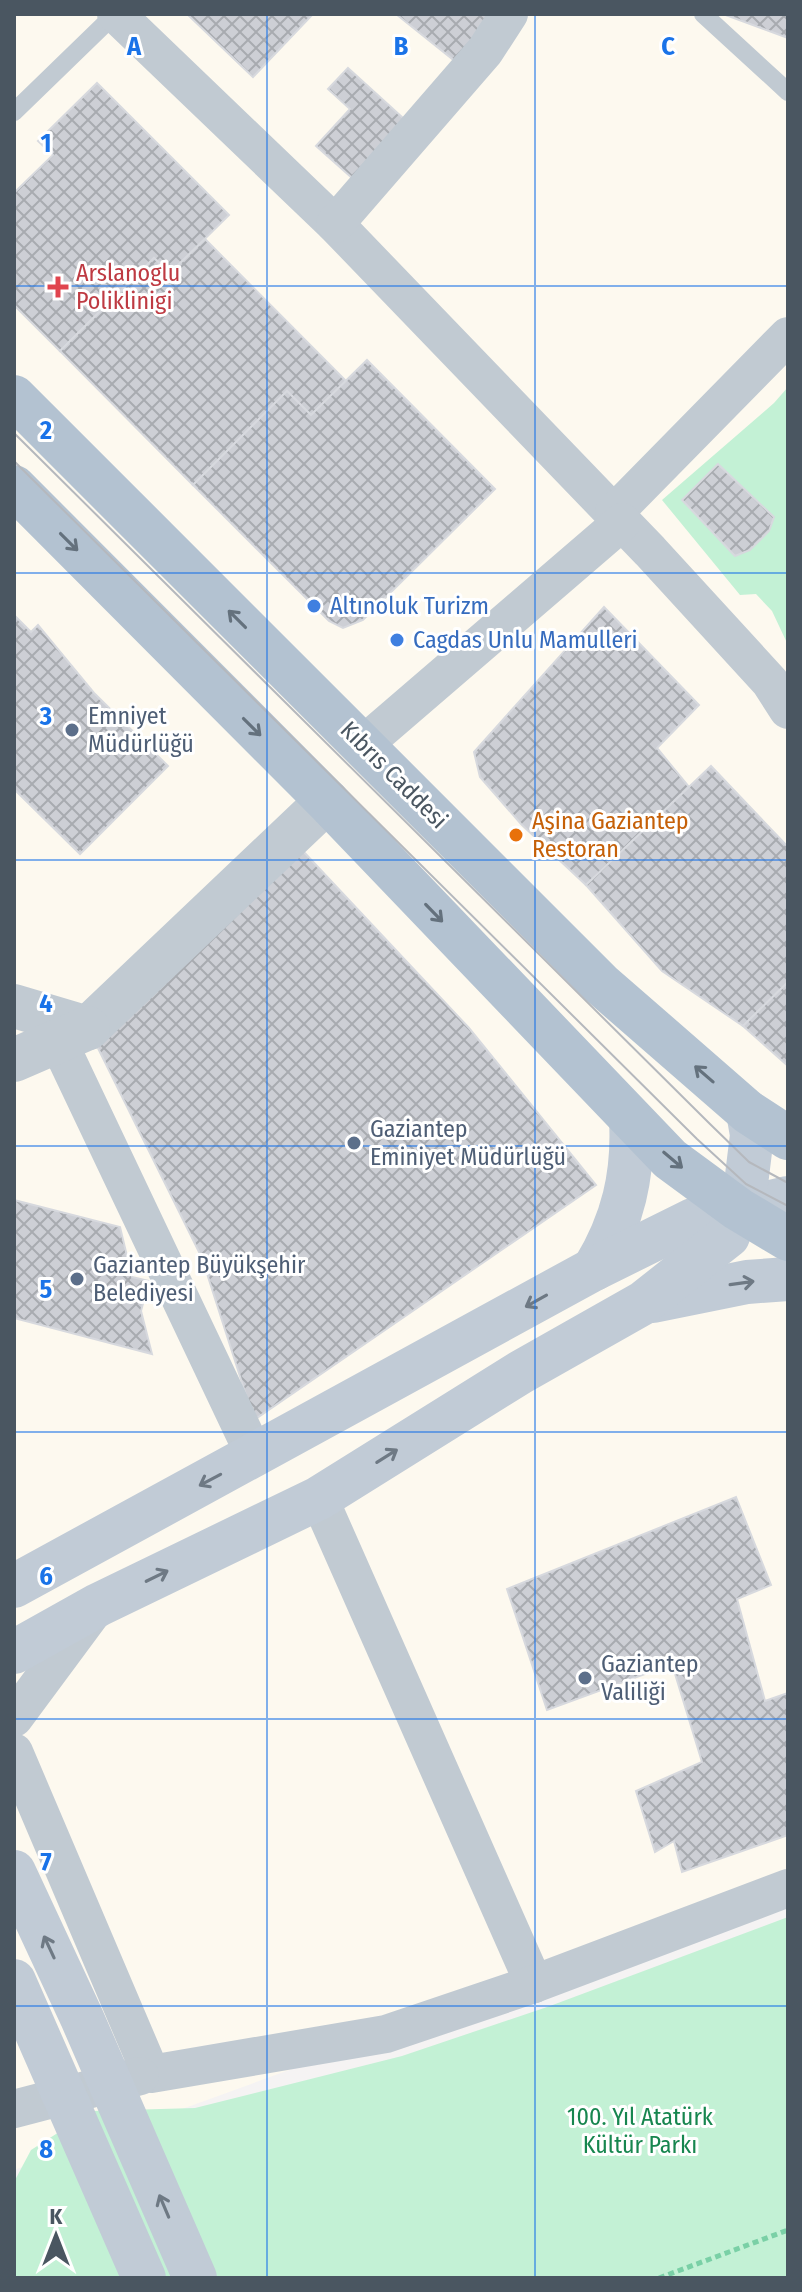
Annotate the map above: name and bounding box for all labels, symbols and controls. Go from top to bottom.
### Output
text: A [126,31,142,62]
text: B [394,31,409,62]
text: C [661,31,675,62]
text: 1 [41,128,52,159]
place label: Arslanoglu Poliklinigi [76,259,180,315]
marker: Arslanoglu Poliklinigi [47,276,69,298]
text: 2 [39,415,52,446]
one-way arrow [59,532,78,551]
place label: Altınoluk Turizm [330,592,489,620]
marker: Altınoluk Turizm [305,597,323,615]
one-way arrow [228,609,248,629]
place label: Cagdas Unlu Mamulleri [413,626,638,654]
marker: Cagdas Unlu Mamulleri [388,631,406,649]
text: 3 [39,701,52,732]
place label: Emniyet Müdürlüğü [88,702,194,758]
one-way arrow [242,716,262,736]
street label: Kıbrıs Caddesi [335,716,453,834]
marker: Emniyet Müdürlüğü [63,721,81,739]
place label: Aşina Gaziantep Restoran [532,807,689,863]
marker: Aşina Gaziantep Restoran [507,826,525,844]
one-way arrow [424,903,443,923]
text: 4 [39,988,53,1019]
one-way arrow [695,1065,715,1083]
place label: Gaziantep Eminiyet Müdürlüğü [370,1115,566,1171]
marker: Gaziantep Eminiyet Müdürlüğü [345,1134,363,1152]
one-way arrow [662,1151,683,1169]
place label: Gaziantep Büyükşehir Belediyesi [93,1251,306,1307]
marker: Gaziantep Büyükşehir Belediyesi [68,1270,86,1288]
text: 5 [40,1274,53,1305]
one-way arrow [729,1275,755,1290]
one-way arrow [525,1294,549,1310]
one-way arrow [375,1447,398,1463]
one-way arrow [199,1473,222,1489]
text: 6 [39,1561,53,1592]
one-way arrow [145,1568,169,1583]
place label: Gaziantep Valiliği [601,1650,699,1706]
marker: Gaziantep Valiliği [576,1669,594,1687]
text: 7 [40,1847,52,1878]
one-way arrow [41,1935,56,1959]
park label: 100. Yıl Atatürk Kültür Parkı [567,2103,714,2159]
text: 8 [39,2134,53,2165]
one-way arrow [155,2195,170,2219]
north arrow [16,2196,96,2276]
text: K [50,2203,64,2230]

